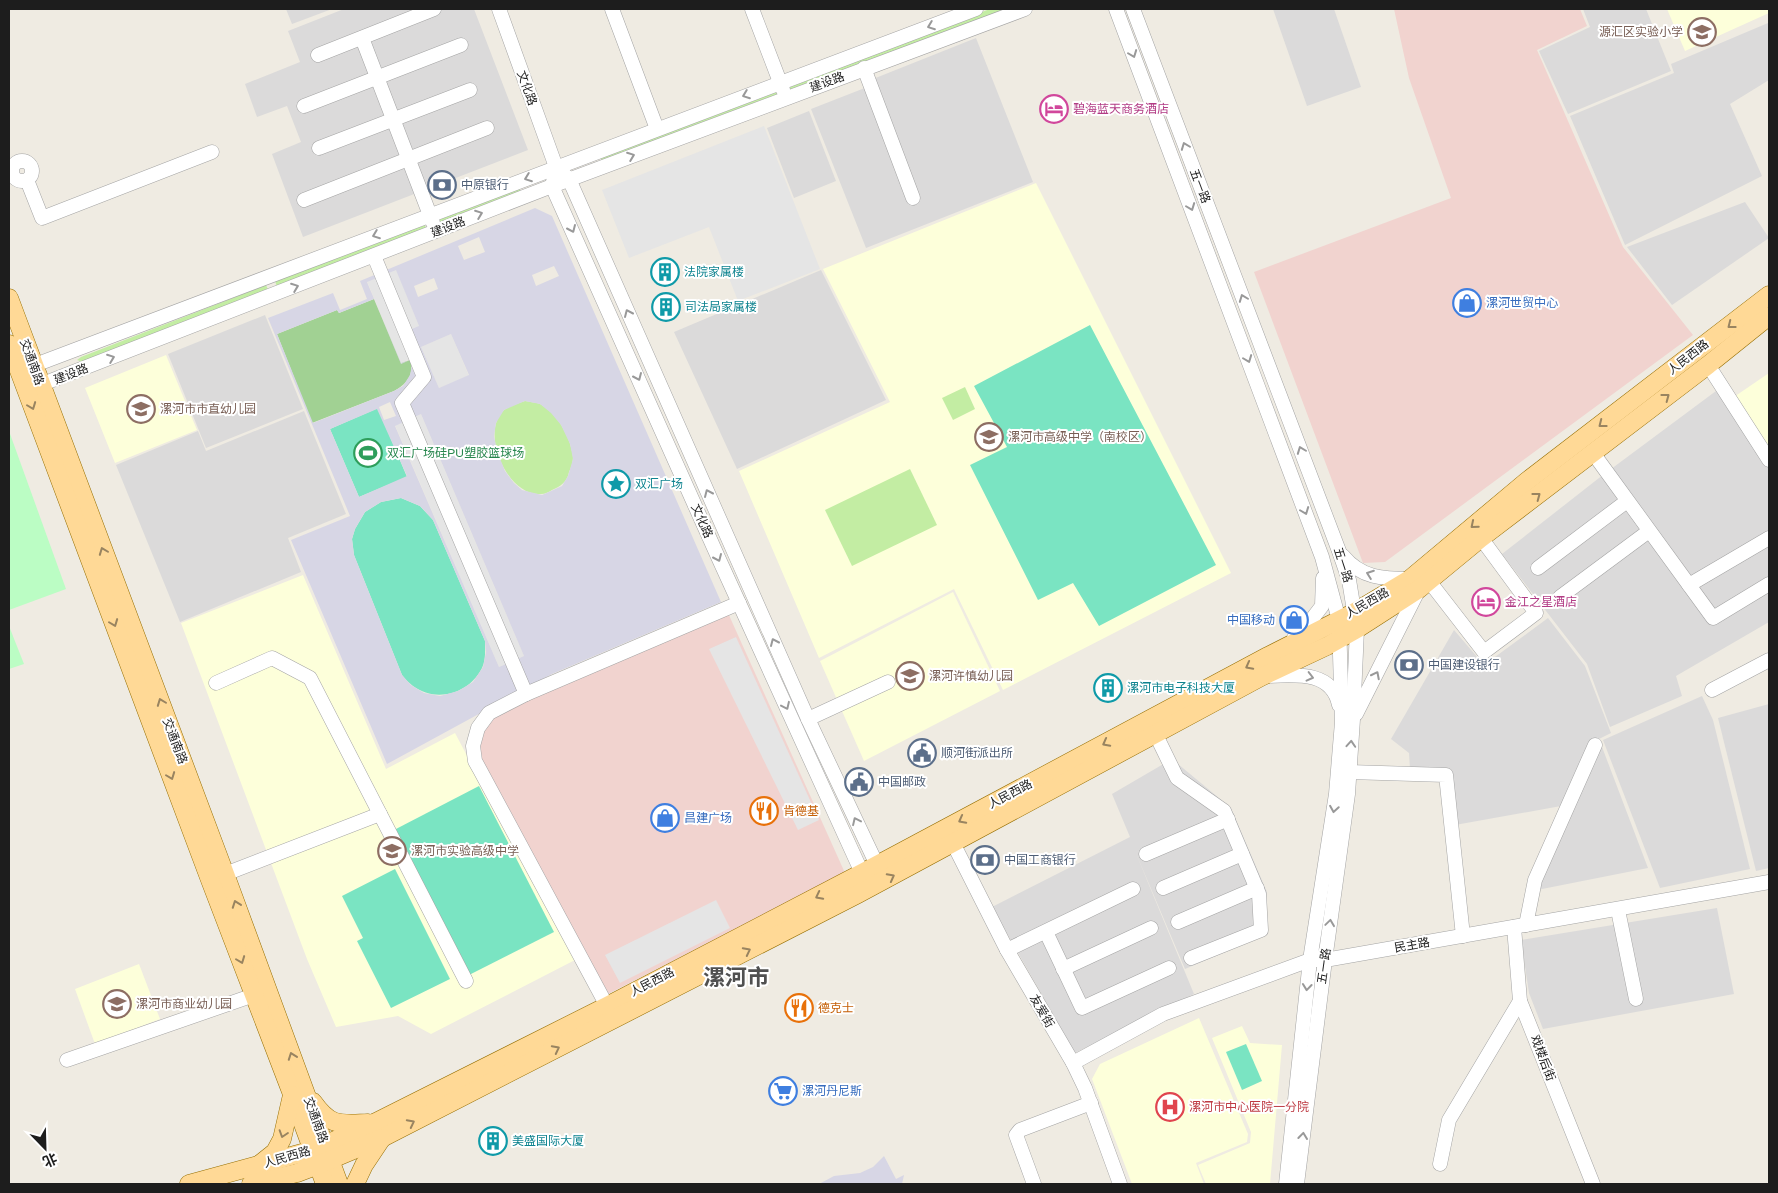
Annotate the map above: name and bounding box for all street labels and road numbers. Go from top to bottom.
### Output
street label: 文化路 [514,69,540,107]
street label: 建设路 [808,69,846,95]
street label: 五一路 [1187,167,1213,205]
street label: 建设路 [429,214,467,240]
street label: 交通南路 [17,337,47,387]
street label: 人民西路 [1665,337,1711,377]
street label: 建设路 [52,361,90,387]
street label: 文化路 [688,502,716,540]
street label: 五一路 [1331,546,1355,584]
street label: 人民西路 [1343,585,1391,621]
street label: 交通南路 [160,716,190,766]
street label: 人民西路 [986,777,1034,811]
street label: 民主路 [1393,935,1431,955]
street label: 五一路 [1315,947,1333,985]
street label: 人民西路 [627,965,677,999]
street label: 友爱街 [1027,992,1057,1030]
street label: 戏楼后街 [1528,1033,1558,1083]
street label: 交通南路 [301,1095,331,1145]
street label: 人民西路 [262,1144,312,1170]

